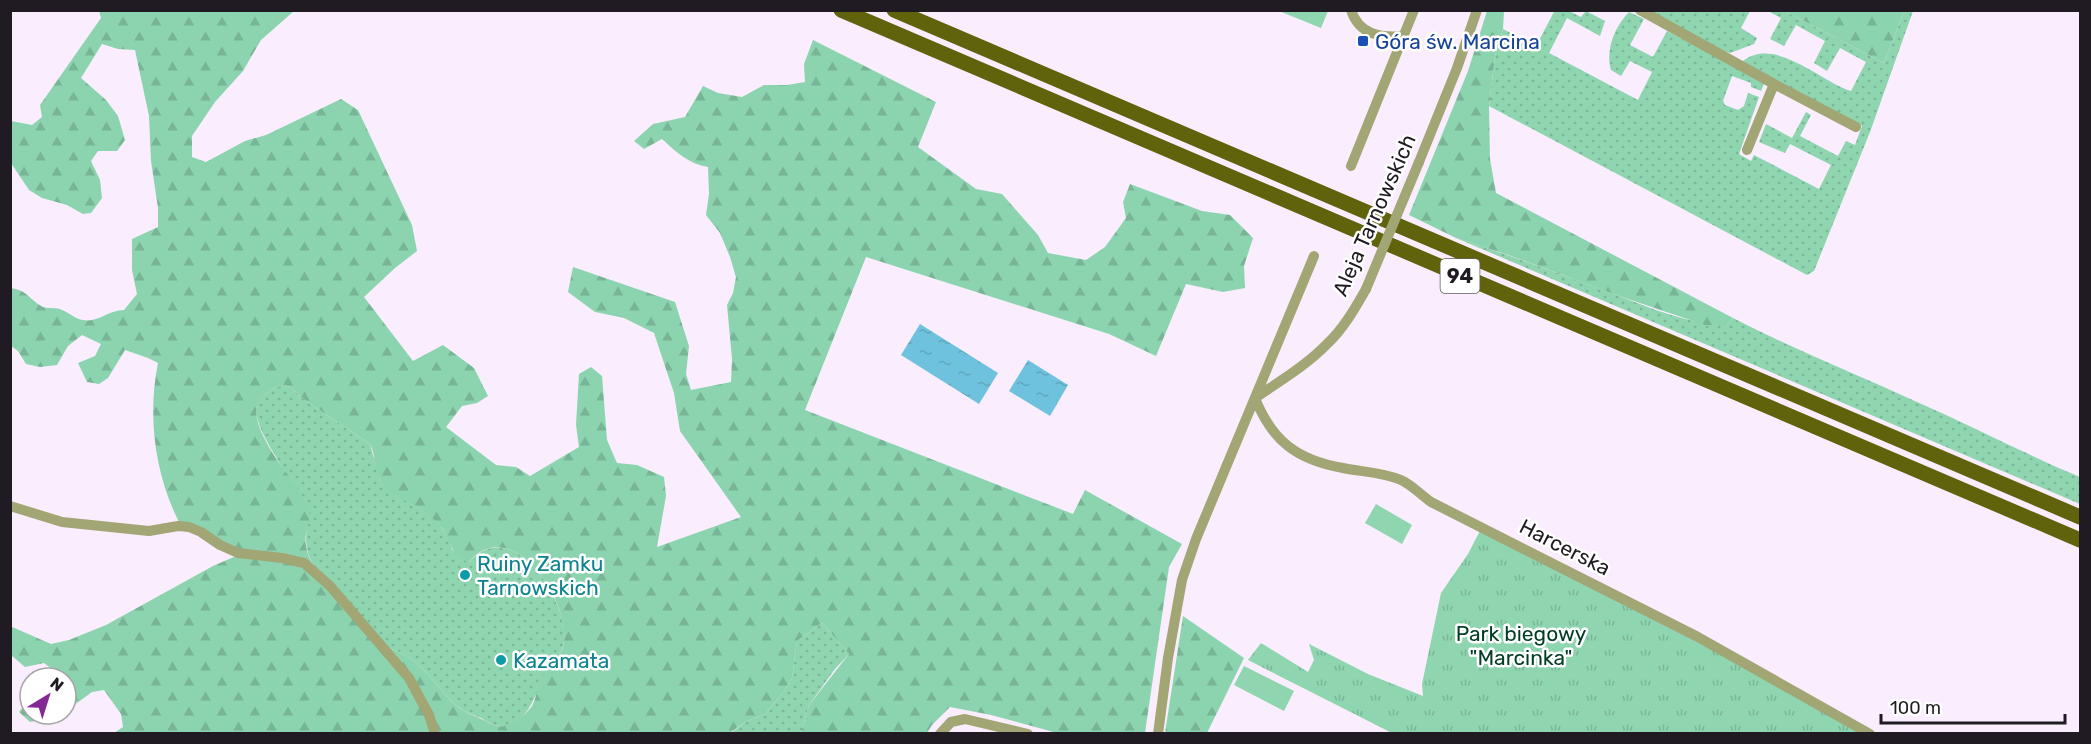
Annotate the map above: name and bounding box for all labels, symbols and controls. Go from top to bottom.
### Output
place label: Góra św. Marcina [1375,29,1540,54]
marker: Góra św. Marcina [1356,34,1370,48]
street label: Aleja Tarnowskich [1327,130,1421,300]
road number: 94 [1440,259,1480,293]
street label: Harcerska [1515,513,1615,581]
place label: Ruiny Zamku Tarnowskich [477,551,603,600]
marker: Ruiny Zamku Tarnowskich [458,568,472,582]
park label: Park biegowy "Marcinka" [1456,621,1587,670]
place label: Kazamata [513,648,609,673]
marker: Kazamata [494,653,508,667]
north arrow [18,666,78,726]
text: N [47,674,67,696]
scale bar [1881,687,2066,725]
text: 100 m [1890,697,1941,719]

